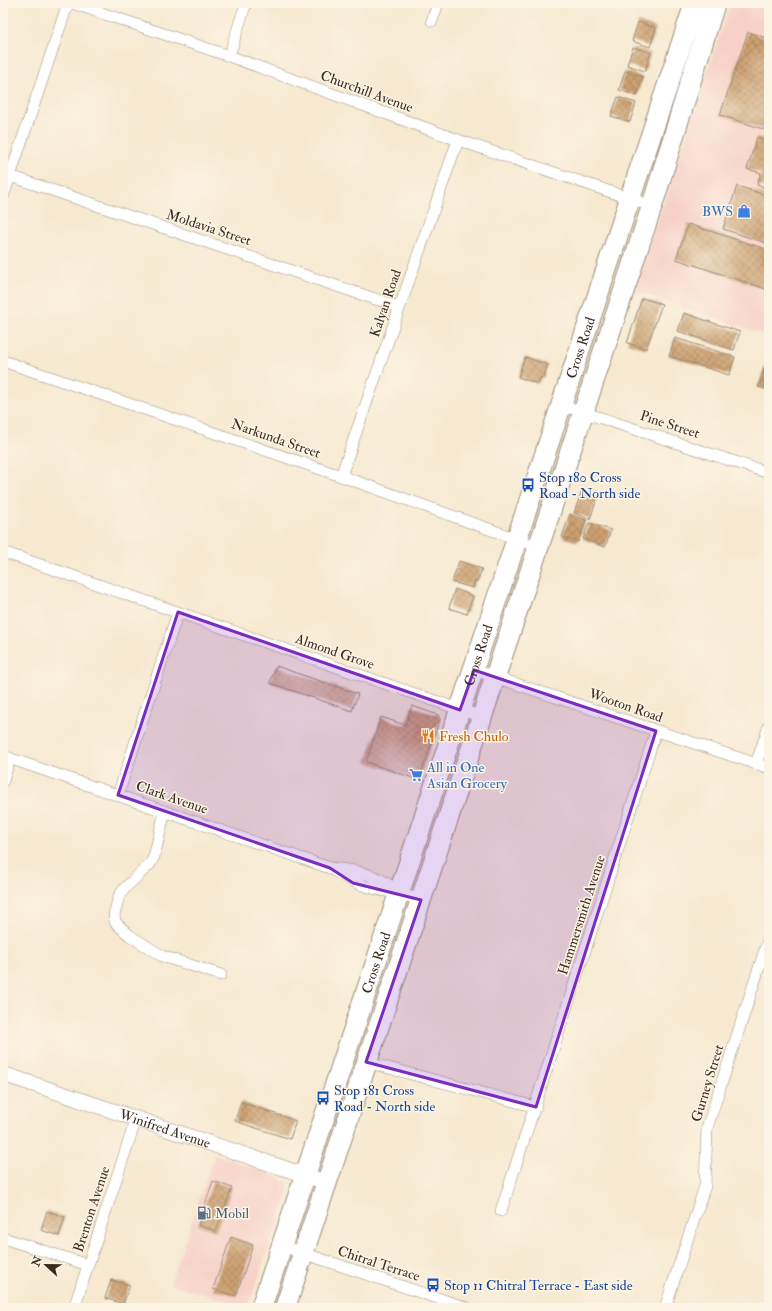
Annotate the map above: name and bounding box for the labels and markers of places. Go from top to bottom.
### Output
place label: BWS [702,203,733,220]
shop icon: BWS [736,203,752,219]
place label: Stop 180 Cross Road - North side [539,469,640,502]
bus stop icon: Stop 180 Cross Road - North side [520,477,536,493]
restaurant icon: Fresh Chulo [420,728,436,744]
place label: Fresh Chulo [439,728,509,745]
place label: All in One Asian Grocery [426,759,508,793]
supermarket icon: All in One Asian Grocery [408,767,424,783]
place label: Stop 181 Cross Road - North side [334,1082,435,1115]
bus stop icon: Stop 181 Cross Road - North side [315,1090,331,1106]
fuel station icon: Mobil [196,1205,212,1221]
place label: Mobil [215,1205,250,1222]
bus stop icon: Stop 11 Chitral Terrace - East side [425,1277,441,1293]
place label: Stop 11 Chitral Terrace - East side [444,1277,633,1295]

